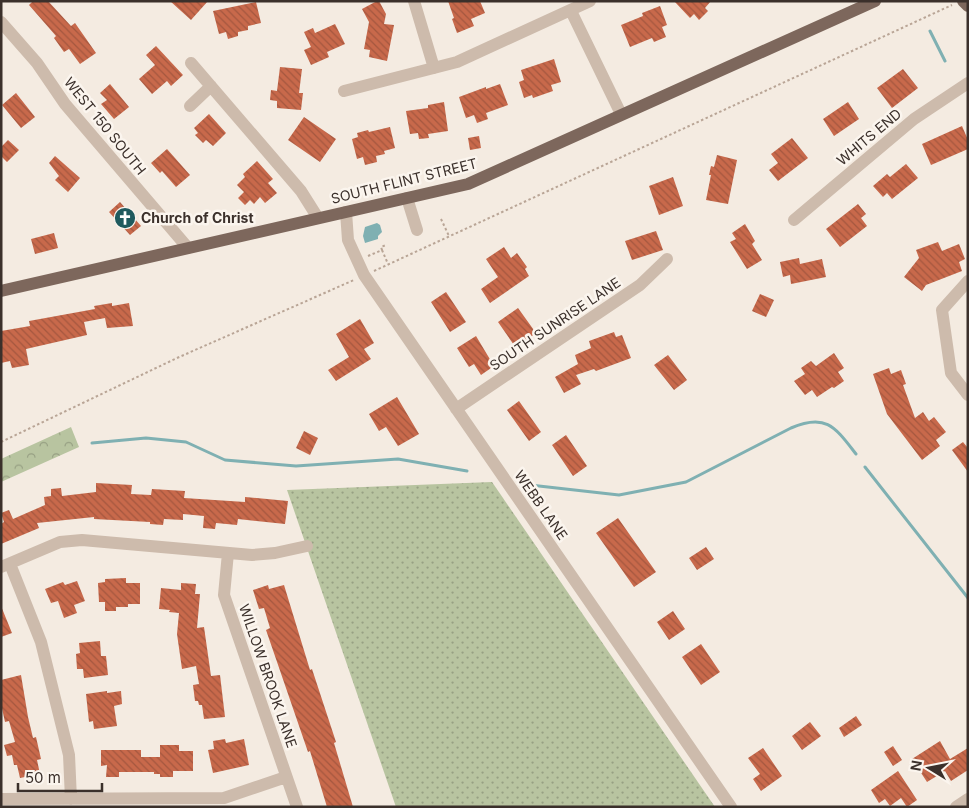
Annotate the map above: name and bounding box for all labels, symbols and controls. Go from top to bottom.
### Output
street label: WEST 150 SOUTH [61,73,150,178]
street label: WHITS END [833,105,904,169]
street label: SOUTH FLINT STREET [329,154,479,207]
church icon: Church of Christ [113,206,137,230]
place label: Church of Christ [141,209,254,226]
street label: SOUTH SUNRISE LANE [486,273,623,374]
street label: WEBB LANE [511,467,572,543]
street label: WILLOW BROOK LANE [236,602,301,750]
north arrow [904,743,954,793]
text: N [906,759,925,772]
scale bar [18,760,101,792]
text: 50 m [25,768,61,787]

